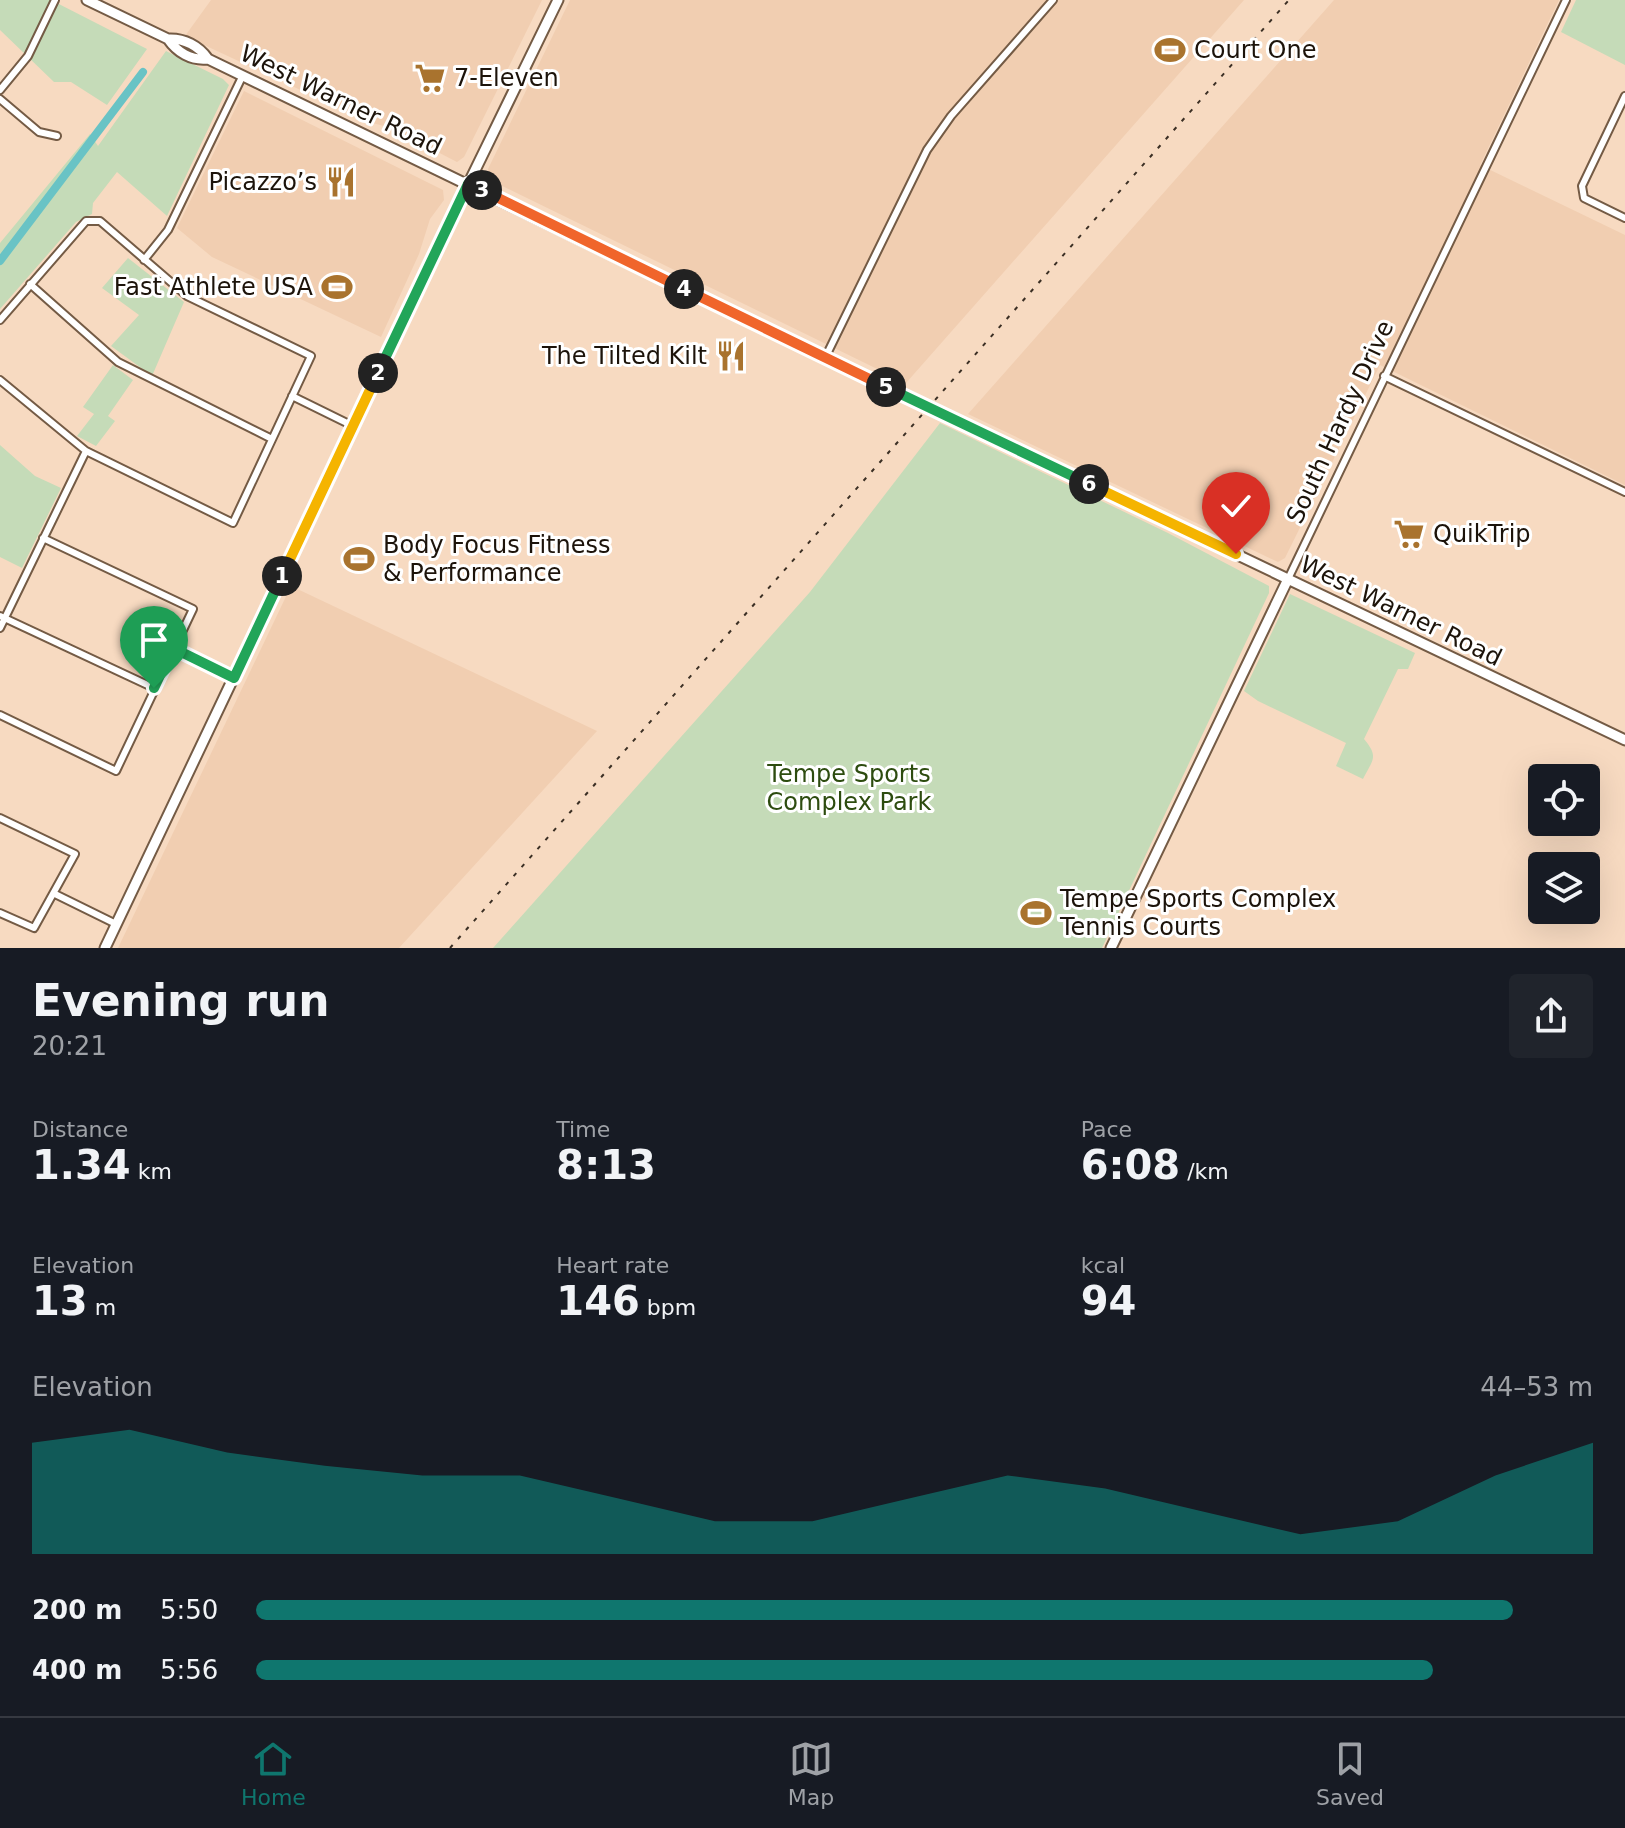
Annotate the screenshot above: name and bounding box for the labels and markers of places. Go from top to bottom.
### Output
sports icon: Court One [1153,33,1187,67]
place label: Court One [1194,36,1316,64]
supermarket icon: 7-Eleven [413,61,447,95]
place label: 7-Eleven [454,64,559,92]
restaurant icon: Picazzo’s [324,165,358,199]
place label: Picazzo’s [208,168,317,196]
pin: 3 [462,170,502,210]
pin: 4 [664,269,704,309]
sports icon: Fast Athlete USA [320,270,354,304]
place label: Fast Athlete USA [114,273,314,301]
restaurant icon: The Tilted Kilt [714,339,748,373]
place label: The Tilted Kilt [541,342,707,370]
pin: 2 [358,353,398,393]
pin: 5 [866,367,906,407]
pin: 6 [1069,464,1109,504]
pin [1202,472,1270,554]
supermarket icon: QuikTrip [1392,517,1426,551]
place label: QuikTrip [1433,520,1531,548]
place label: Body Focus Fitness & Performance [383,531,611,587]
sports icon: Body Focus Fitness & Performance [342,542,376,576]
pin: 1 [262,556,302,596]
pin [120,606,188,688]
place label: Tempe Sports Complex Tennis Courts [1059,885,1336,941]
sports icon: Tempe Sports Complex Tennis Courts [1019,896,1053,930]

